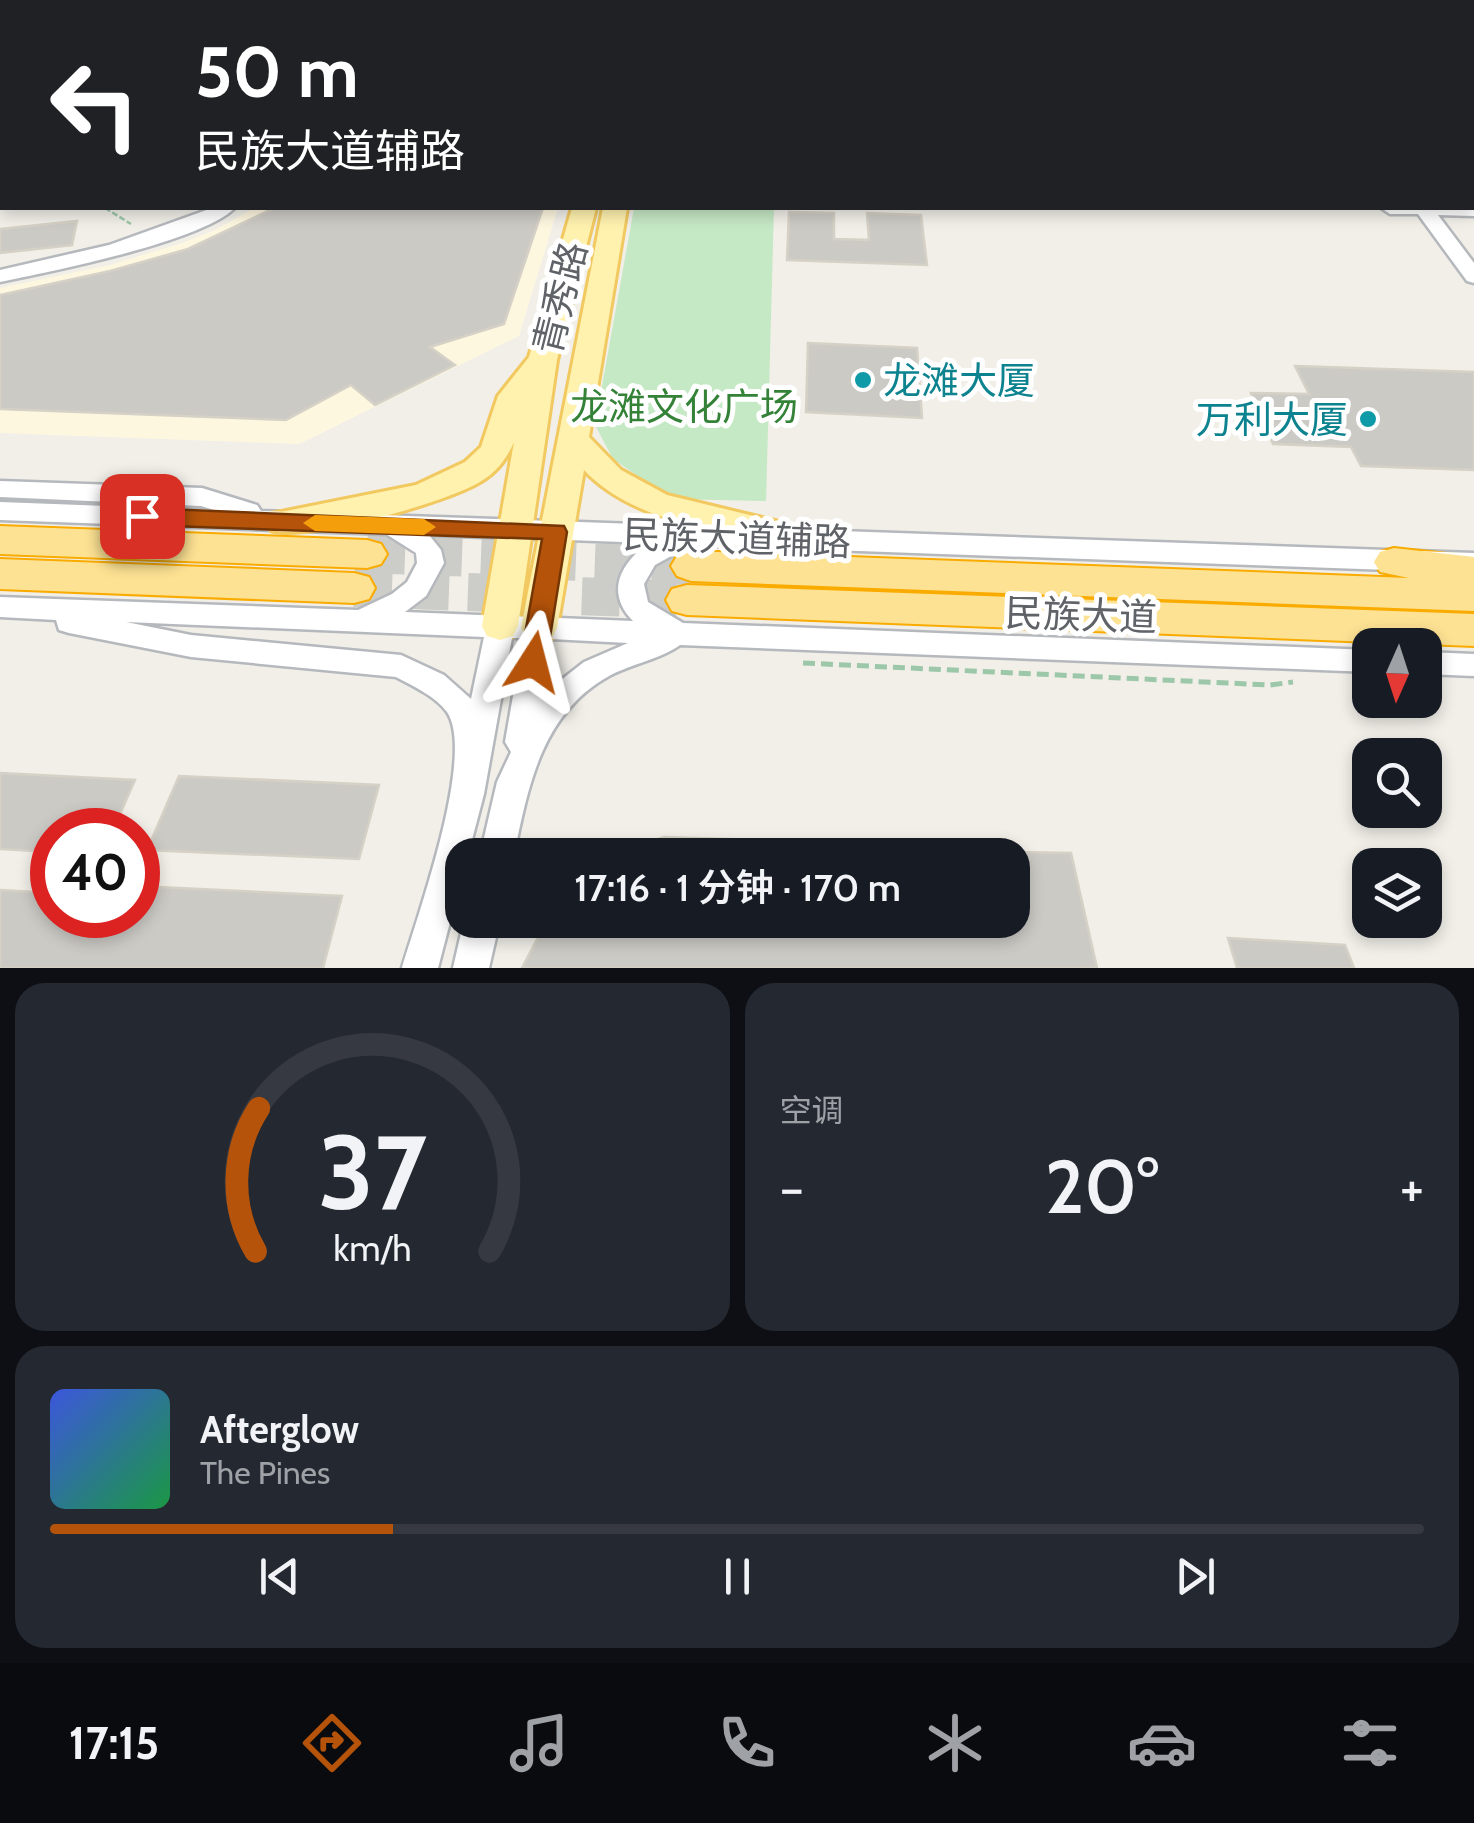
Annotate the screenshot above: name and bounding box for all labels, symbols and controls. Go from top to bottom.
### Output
text: 50 m [195,29,359,115]
icon: left [30,40,160,170]
text: 民族大道辅路 [195,124,465,178]
street label: 青秀路 [523,237,597,359]
place label: 龙滩大厦 [883,357,1035,404]
marker: 龙滩大厦 [852,369,874,391]
park label: 龙滩文化广场 [570,383,798,430]
place label: 万利大厦 [1196,396,1348,443]
marker: 万利大厦 [1357,408,1379,430]
pin [100,474,185,559]
icon: arrive [115,489,170,544]
street label: 民族大道辅路 [622,511,852,565]
street label: 民族大道 [1004,589,1158,641]
position arrow [481,610,585,714]
north arrow [1352,628,1442,718]
map controls [1352,628,1442,938]
button: search [1352,738,1442,828]
speed limit sign: 40 [30,808,160,938]
button: layers [1352,848,1442,938]
text: 17:16 · 1 分钟 · 170 m [574,864,901,911]
text: 空调 [780,1091,844,1130]
text: 37 [318,1109,427,1235]
text: 20° [1045,1141,1159,1232]
text: − [780,1154,804,1221]
text: + [1400,1154,1424,1221]
text: km/h [333,1227,411,1270]
text: Afterglow [200,1406,359,1453]
text: The Pines [200,1453,330,1492]
icon: previous [252,1549,307,1604]
icon: pause [710,1549,765,1604]
icon: next [1168,1549,1223,1604]
icon: directions [297,1708,367,1778]
icon: music [504,1708,574,1778]
icon: phone [712,1708,782,1778]
icon: climate [920,1708,990,1778]
icon: car [1127,1708,1197,1778]
icon: filters [1335,1708,1405,1778]
text: 17:15 [69,1716,159,1770]

